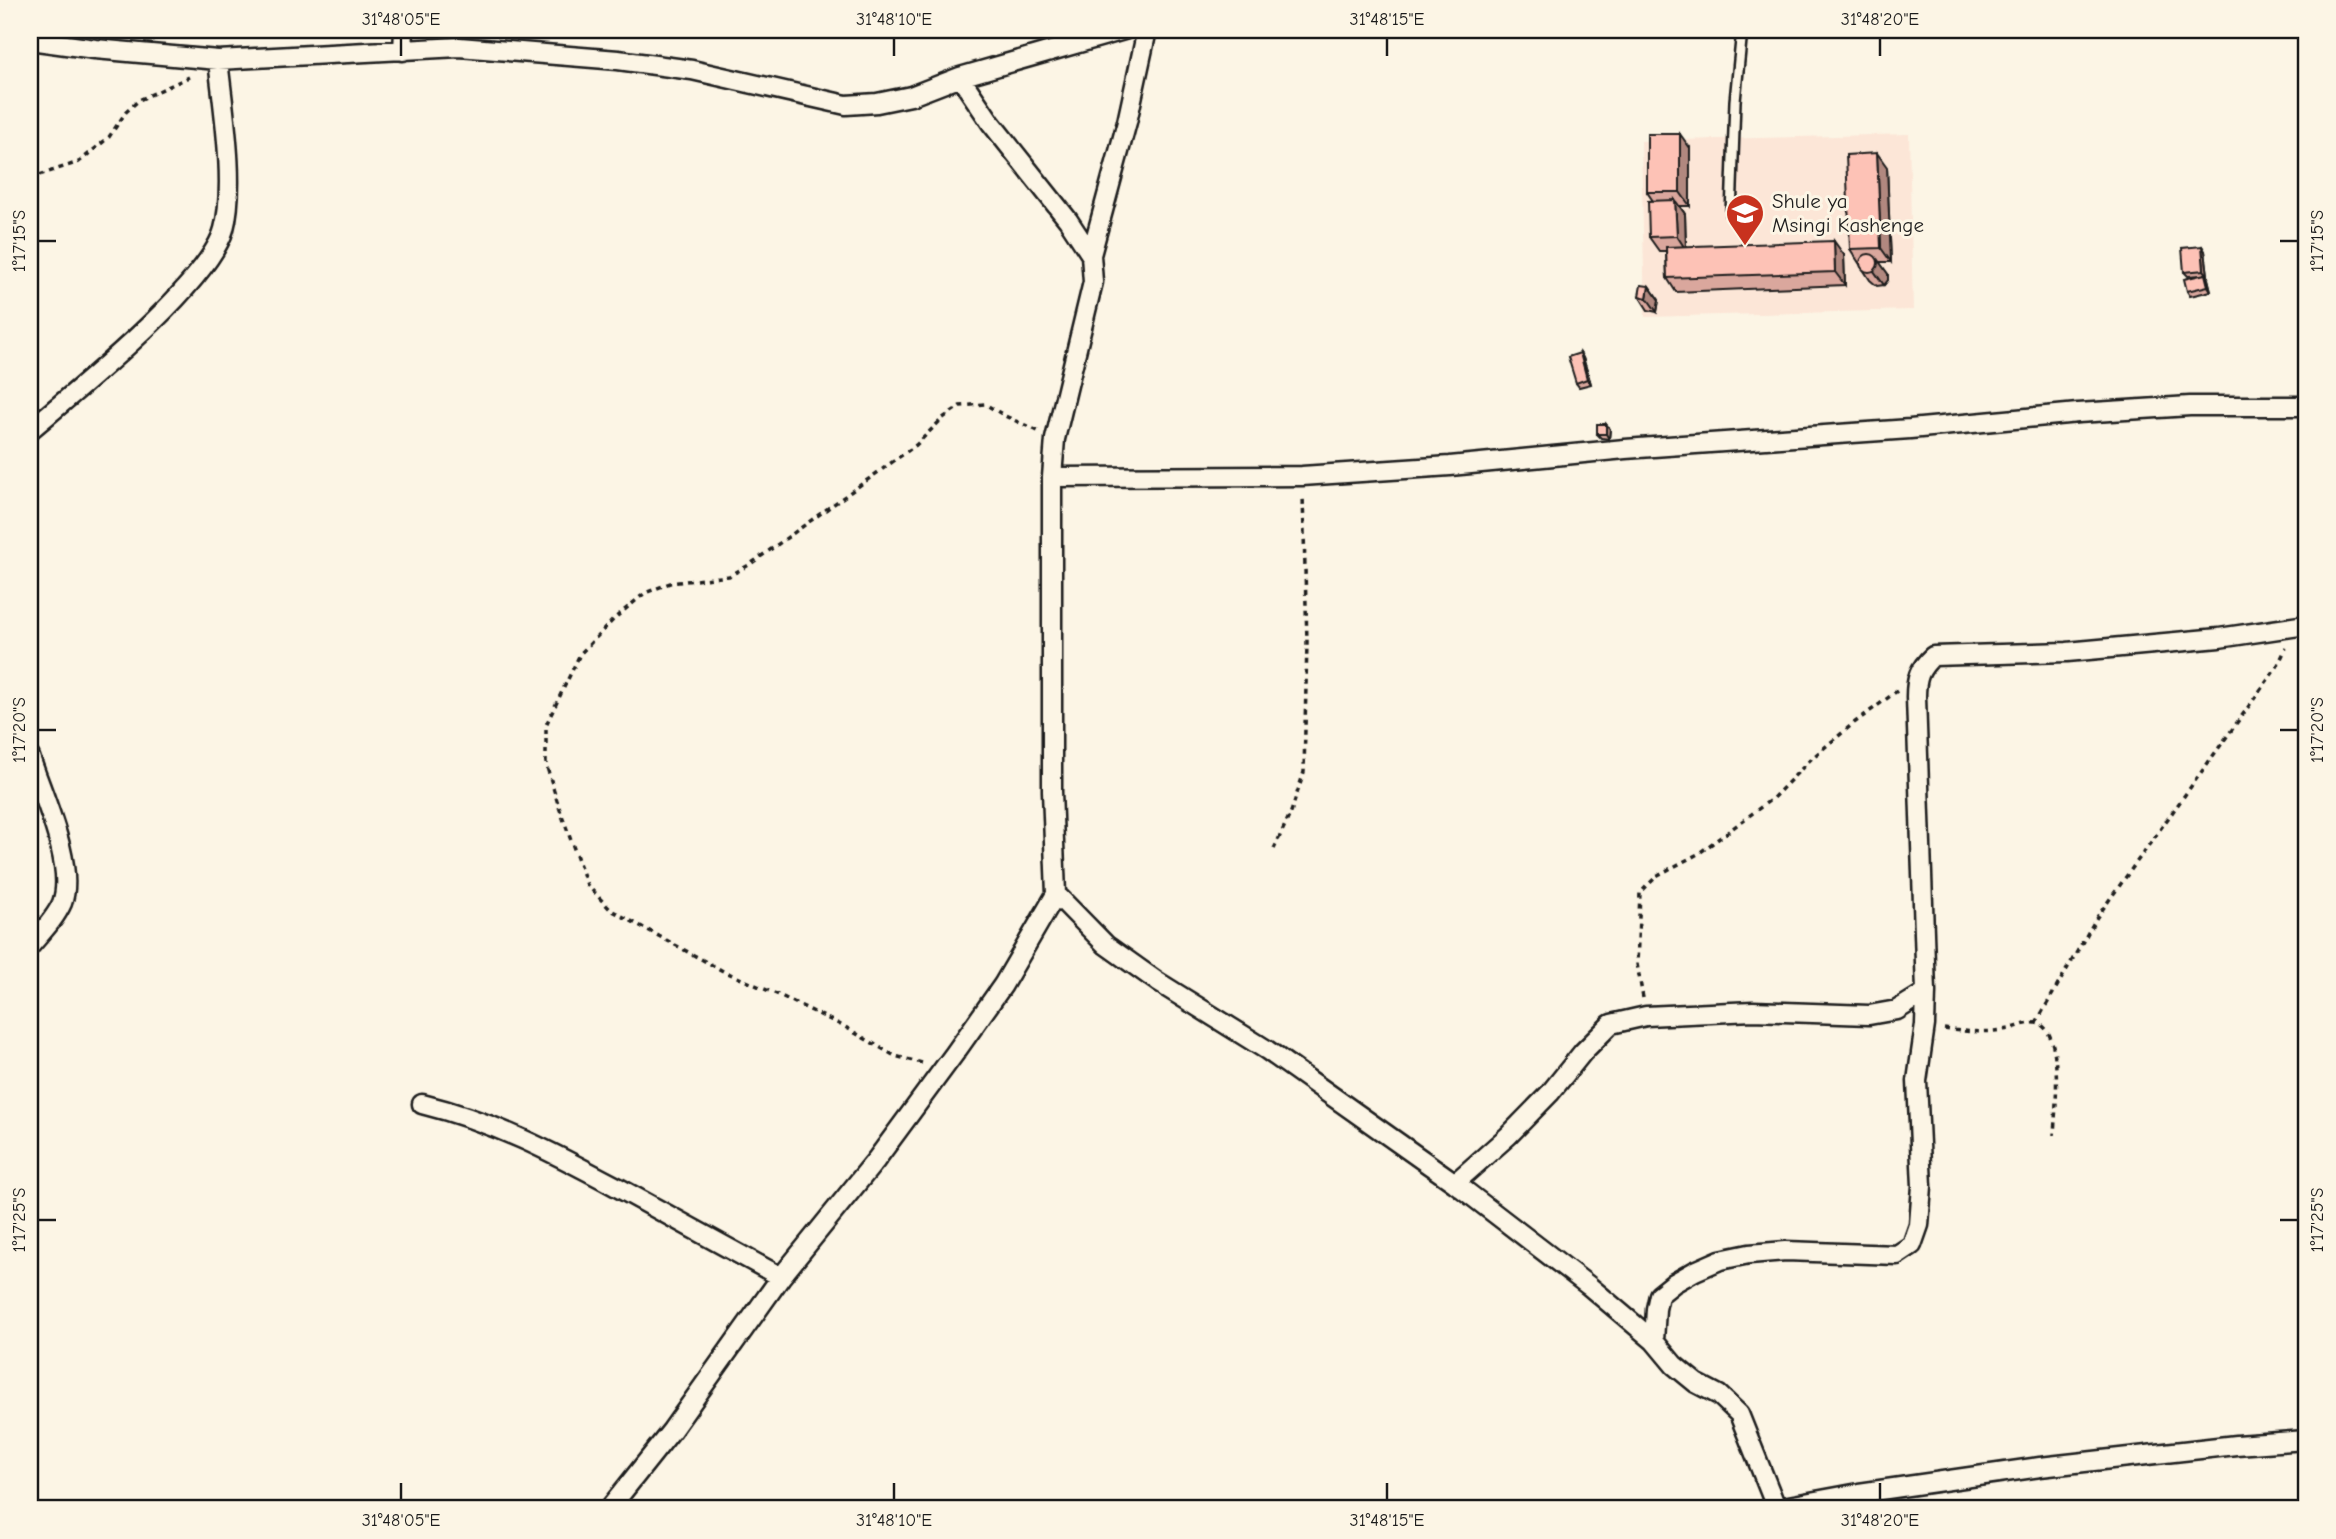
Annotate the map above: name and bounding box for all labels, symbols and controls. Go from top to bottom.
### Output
text: 31°48'05"E [362,9,441,30]
text: 31°48'10"E [856,9,932,30]
text: 31°48'15"E [1350,9,1425,30]
text: 31°48'20"E [1841,9,1919,30]
place label: Shule ya Msingi Kashenge [1772,189,1924,237]
school or university icon: Shule ya Msingi Kashenge [1724,192,1766,247]
text: 1°17'15"S [9,210,30,272]
text: 1°17'15"S [2307,210,2328,272]
text: 1°17'20"S [9,697,30,763]
text: 1°17'20"S [2307,697,2328,763]
text: 1°17'25"S [9,1188,30,1252]
text: 1°17'25"S [2307,1188,2328,1252]
text: 31°48'05"E [362,1510,441,1531]
text: 31°48'10"E [856,1510,932,1531]
text: 31°48'15"E [1350,1510,1425,1531]
text: 31°48'20"E [1841,1510,1919,1531]

